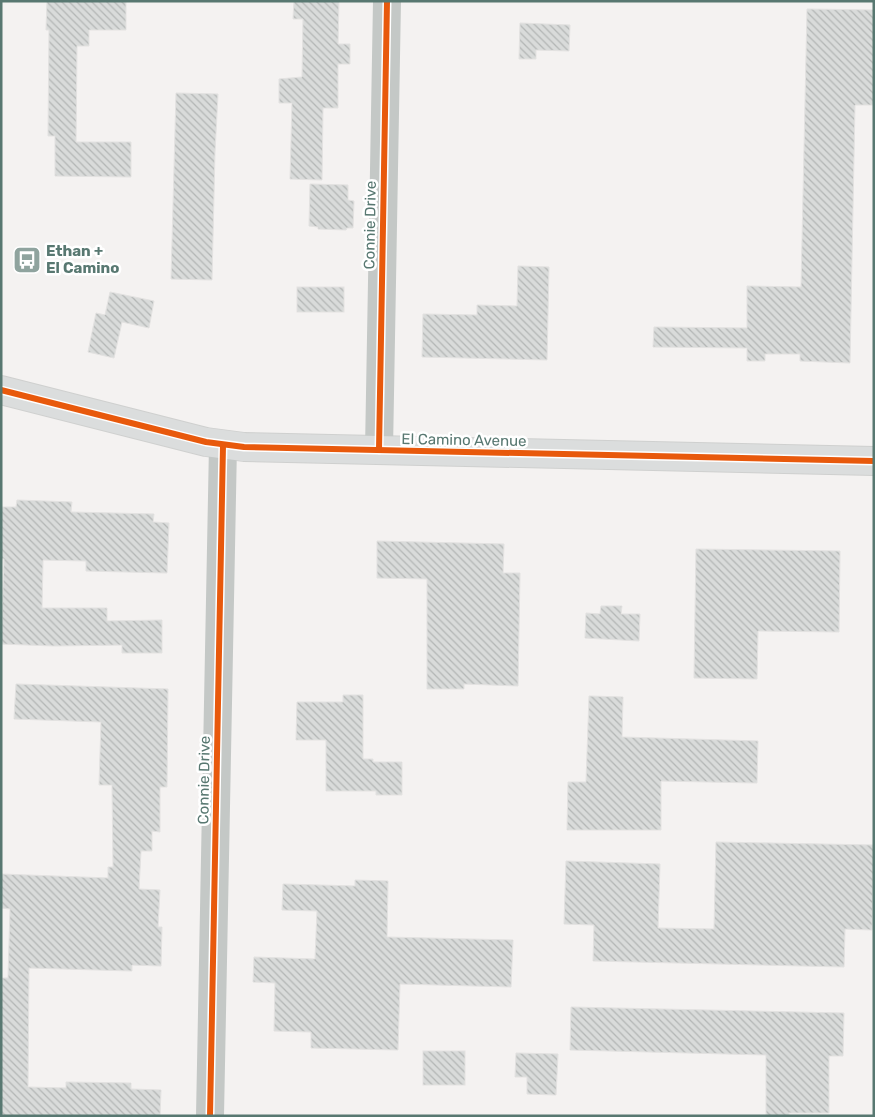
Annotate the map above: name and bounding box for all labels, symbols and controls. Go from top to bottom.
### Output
street label: Connie Drive [360,181,380,269]
place label: Ethan + El Camino [46,242,119,277]
bus stop icon: Ethan + El Camino [12,245,42,275]
street label: El Camino Avenue [401,430,527,450]
street label: Connie Drive [194,736,214,824]

